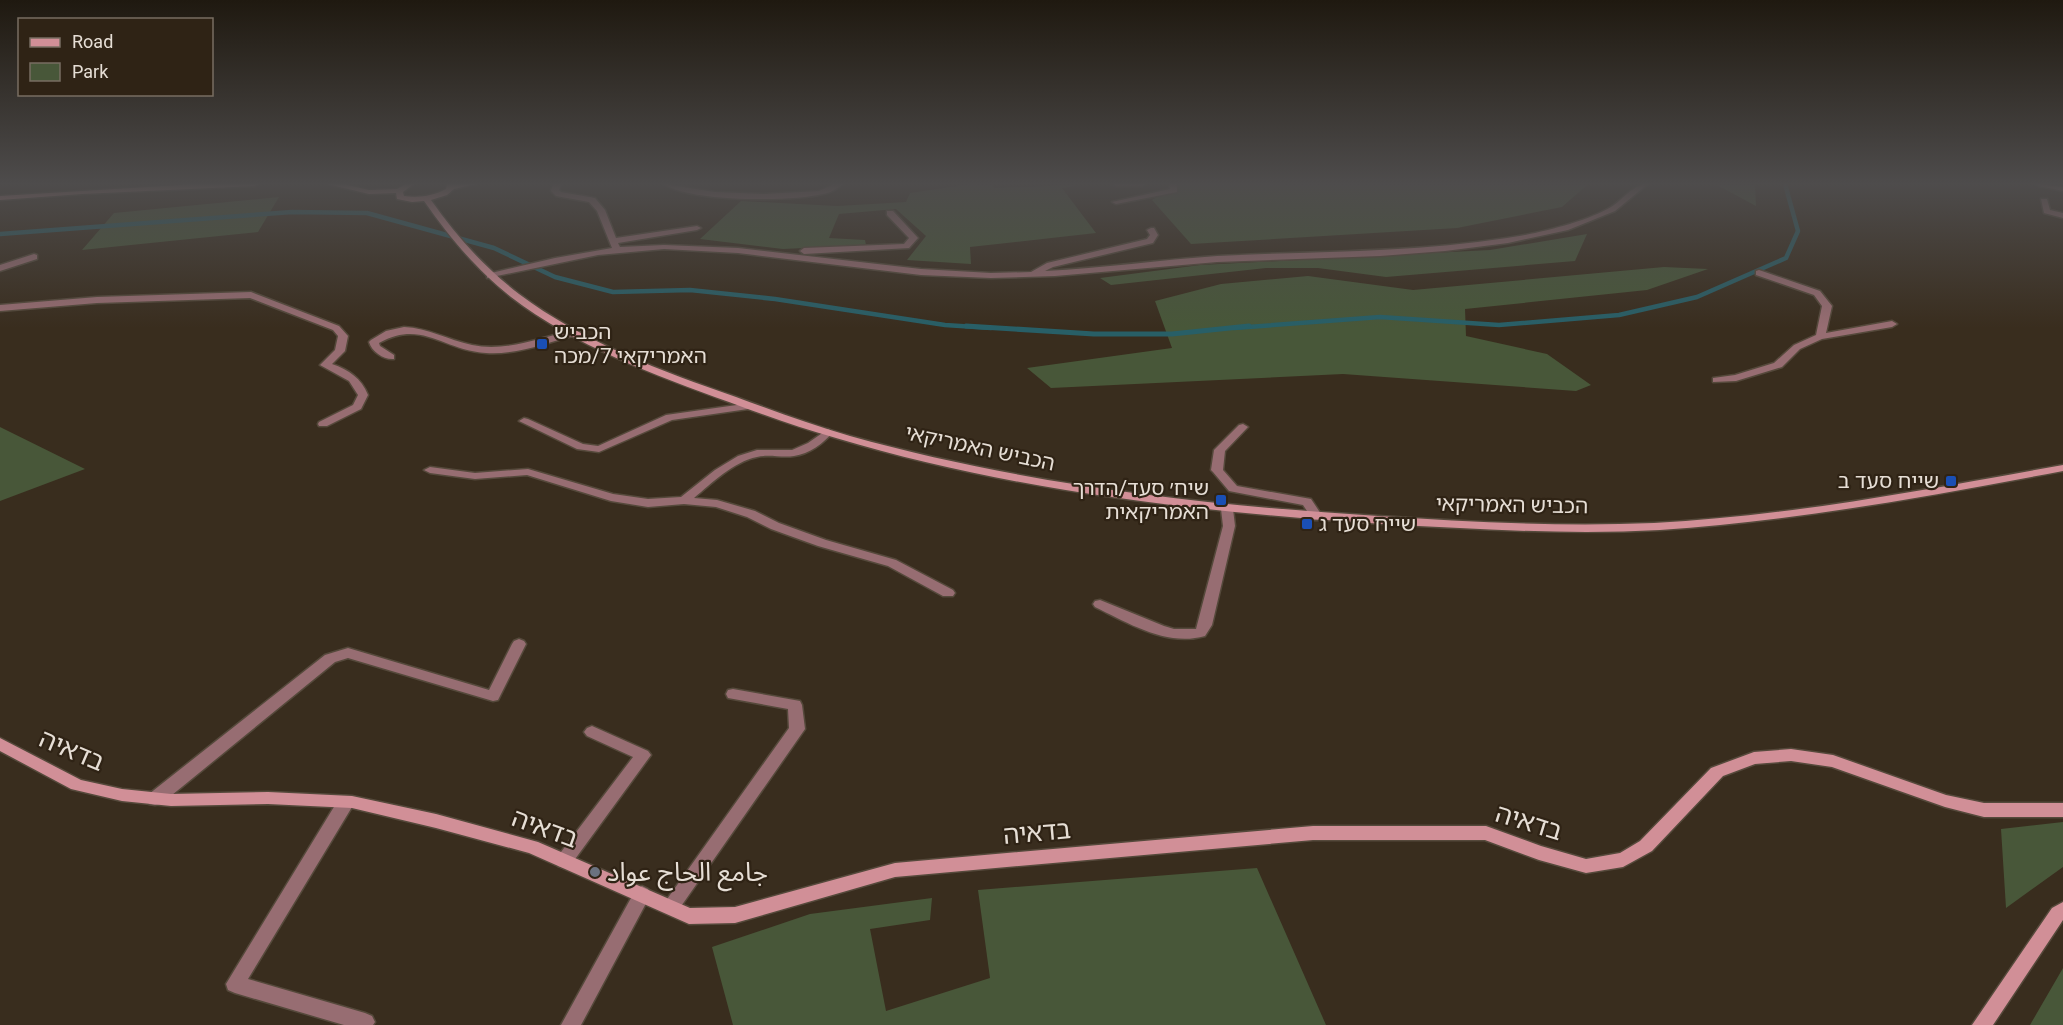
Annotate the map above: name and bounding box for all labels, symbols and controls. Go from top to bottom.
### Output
legend [18,18,213,96]
text: Road [72,31,113,52]
text: Park [72,61,109,82]
place label: הכביש האמריקאי 7/מכה [554,320,707,368]
marker: הכביש האמריקאי 7/מכה [535,337,549,351]
street label: הכביש האמריקאי [903,420,1057,476]
place label: שייח סעד ב [1838,469,1939,493]
marker: שייח סעד ב [1944,474,1958,488]
place label: שיח׳ סעד/הדרך האמריקאית [1073,476,1209,524]
street label: הכביש האמריקאי [1436,492,1588,518]
marker: שיח׳ סעד/הדרך האמריקאית [1214,493,1228,507]
place label: שייח סעד ג [1319,512,1416,536]
marker: שייח סעד ג [1300,517,1314,531]
street label: בדאיה [35,723,109,777]
street label: בדאיה [1492,798,1566,846]
street label: בדאיה [508,802,582,854]
street label: בדאיה [1002,814,1072,850]
place label: جامع الحاج عواد [607,857,768,892]
marker: جامع الحاج عواد [588,865,602,879]

